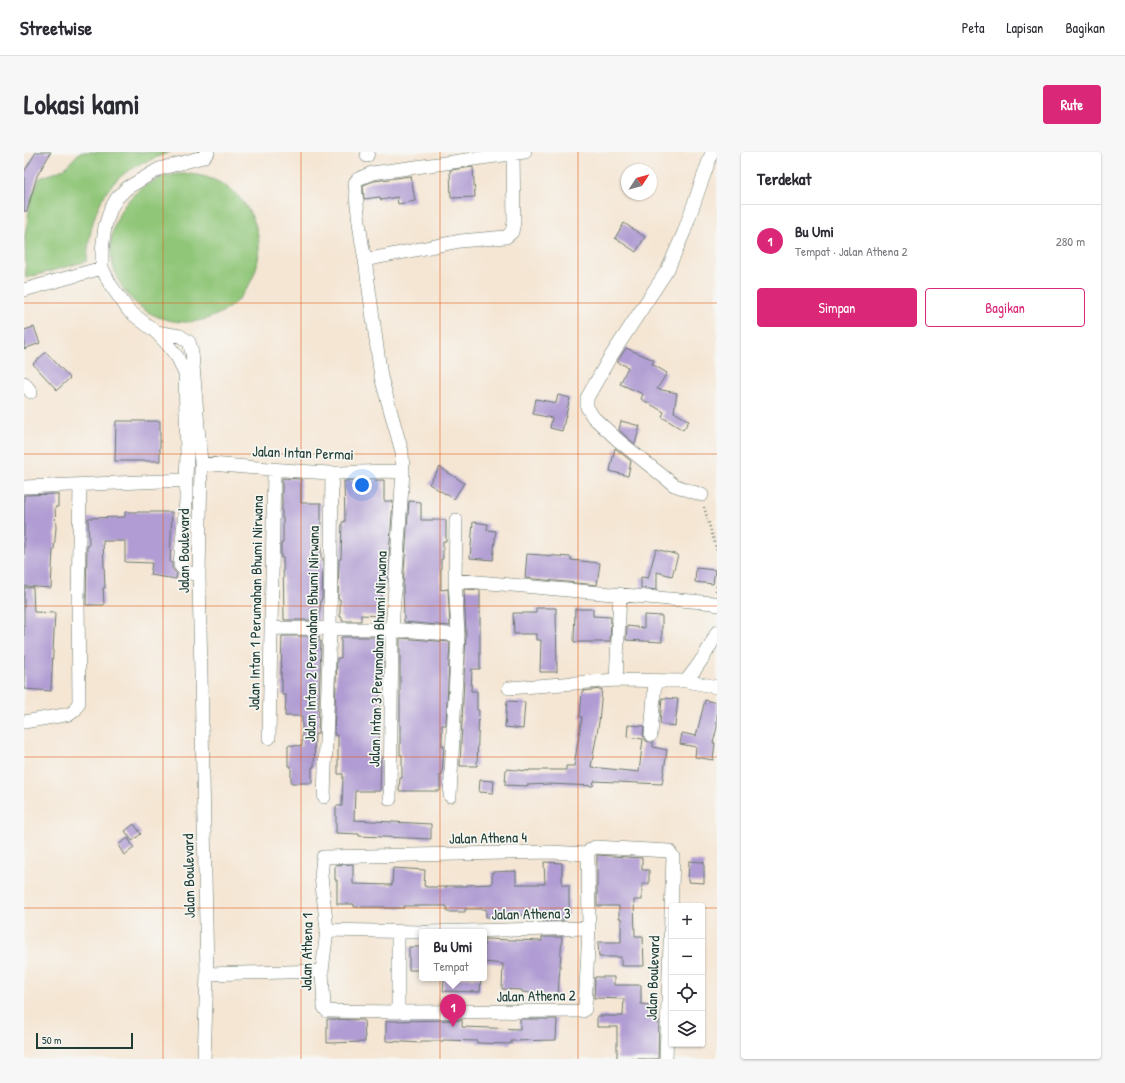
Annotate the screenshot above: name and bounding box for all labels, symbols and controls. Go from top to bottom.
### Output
text: Streetwise [20,15,92,41]
text: Peta [962,18,984,37]
text: Lapisan [1006,18,1043,37]
text: Bagikan [1065,18,1105,37]
text: Lokasi kami [24,85,140,123]
button: Rute [1043,85,1101,124]
north arrow [621,164,657,200]
text: Terdekat [757,167,811,190]
text: Bu Umi [795,221,834,242]
text: 1 [768,232,772,250]
text: 280 m [1056,232,1085,250]
text: Tempat · Jalan Athena 2 [795,242,908,260]
button: Simpan [757,288,917,327]
button: Bagikan [925,288,1085,327]
street label: Jalan Intan Permai [252,440,354,465]
your location [352,475,372,495]
street label: Jalan Intan 1 Perumahan Bhumi Nirwana [243,495,268,711]
street label: Jalan Boulevard [173,509,194,593]
street label: Jalan Intan 2 Perumahan Bhumi Nirwana [299,525,324,742]
street label: Jalan Intan 3 Perumahan Bhumi Nirwana [363,550,392,767]
street label: Jalan Athena 4 [449,826,528,849]
street label: Jalan Boulevard [177,833,200,919]
street label: Jalan Athena 3 [491,902,571,925]
map controls [669,903,705,1047]
button: + [669,903,705,939]
street label: Jalan Athena 1 [295,913,318,991]
popup [419,929,487,981]
street label: Jalan Boulevard [641,935,664,1021]
text: Bu Umi [434,936,472,957]
button: − [669,939,705,975]
text: Tempat [434,957,469,975]
button: locate [669,975,705,1011]
street label: Jalan Athena 2 [496,984,576,1007]
pin: 1 [440,994,466,1027]
button: layers [669,1011,705,1047]
scale bar [36,1031,133,1050]
text: 50 m [42,1033,62,1047]

